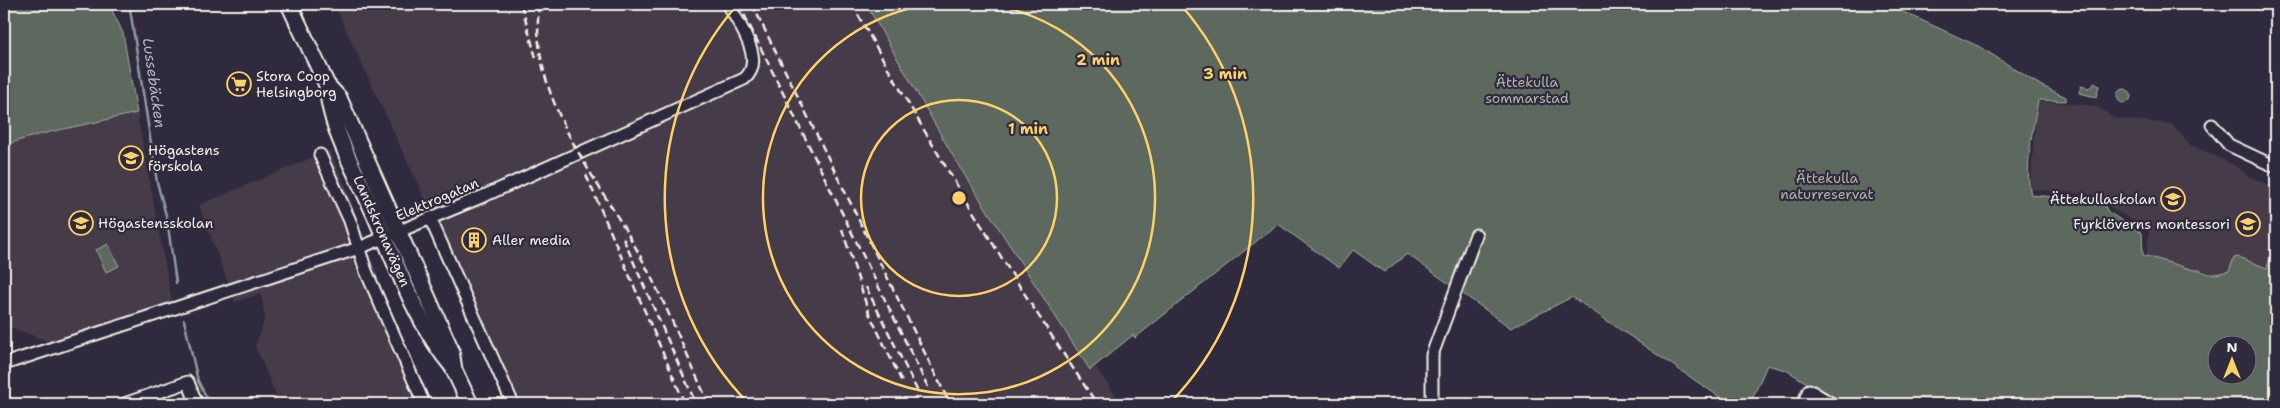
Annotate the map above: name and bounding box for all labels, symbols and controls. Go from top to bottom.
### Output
water label: Lussebäcken [138,37,170,129]
text: 2 min [1076,50,1120,70]
text: 3 min [1203,64,1247,84]
place label: Stora Coop Helsingborg [256,67,337,101]
supermarket icon: Stora Coop Helsingborg [226,71,252,97]
park label: Ättekulla sommarstad [1485,73,1569,107]
text: 1 min [1008,119,1048,139]
place label: Högastens förskola [148,141,220,175]
school or university icon: Högastens förskola [118,145,144,171]
park label: Ättekulla naturreservat [1780,169,1874,203]
street label: Landskronavägen [349,173,415,290]
street label: Elektrogatan [393,173,482,225]
school or university icon: Ättekullaskolan [2160,186,2186,212]
centre of rings [950,189,968,207]
place label: Ättekullaskolan [2050,190,2156,208]
school or university icon: Högastensskolan [68,210,94,236]
school or university icon: Fyrklöverns montessori [2235,211,2261,237]
place label: Högastensskolan [98,214,214,232]
place label: Fyrklöverns montessori [2073,215,2230,233]
building icon: Aller media [461,227,487,253]
place label: Aller media [492,231,571,249]
north arrow [2208,336,2258,386]
text: N [2226,338,2238,356]

